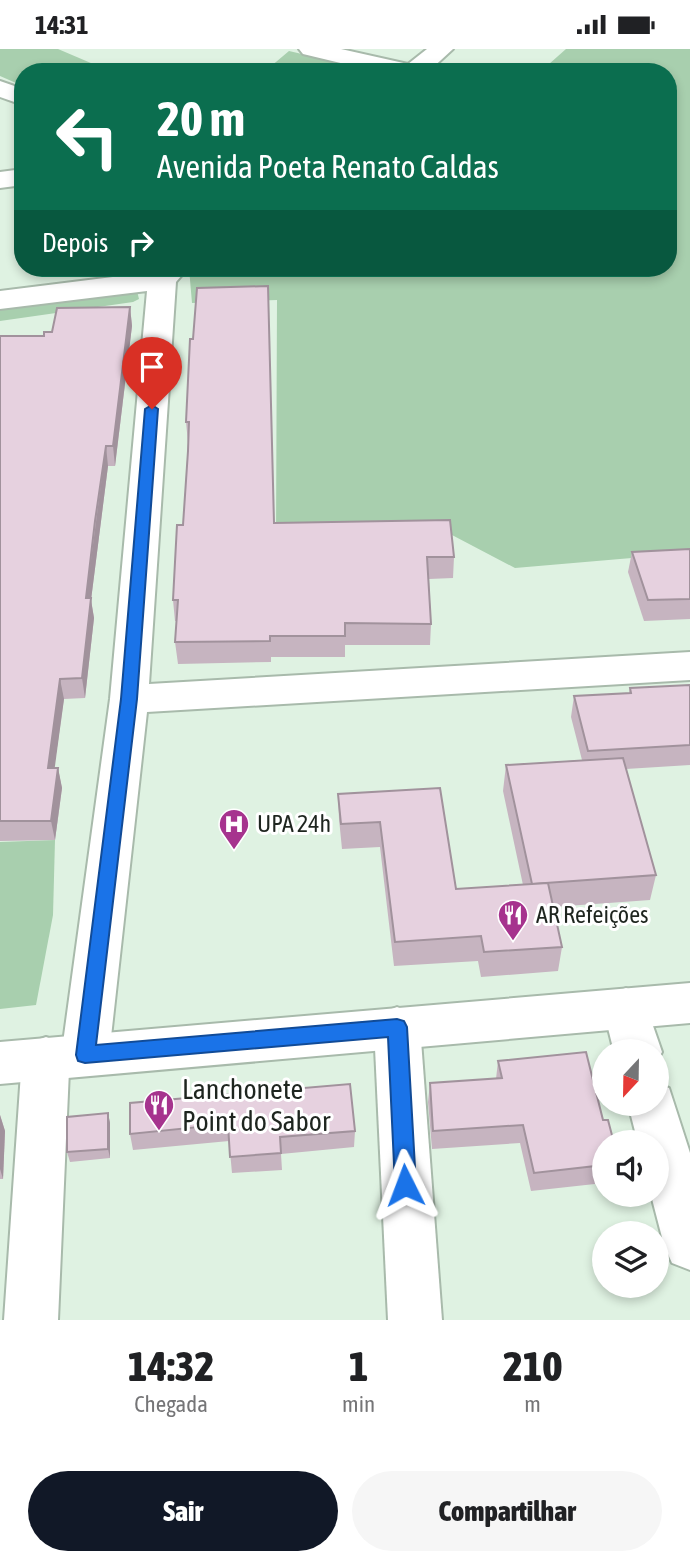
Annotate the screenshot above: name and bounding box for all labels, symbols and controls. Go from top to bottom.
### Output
text: 14:31 [35,10,89,40]
text: 20 m [157,90,245,146]
icon: left [42,91,133,182]
text: Avenida Poeta Renato Caldas [157,148,499,185]
icon: right [122,224,160,262]
text: Depois [42,228,108,258]
pin [122,337,182,409]
icon: arrive [133,348,171,386]
hospital icon: UPA 24h [217,807,251,851]
place label: UPA 24h [257,810,331,837]
restaurant icon: AR Refeições [496,898,530,942]
place label: AR Refeições [536,901,649,928]
north arrow [592,1039,668,1117]
map controls [592,1039,669,1298]
place label: Lanchonete Point do Sabor [182,1073,331,1137]
restaurant icon: Lanchonete Point do Sabor [142,1088,176,1132]
button: sound [592,1130,669,1207]
position arrow [368,1148,442,1222]
button: layers [592,1221,669,1298]
text: 14:32 [128,1342,214,1390]
text: 1 [349,1342,368,1390]
text: 210 [503,1342,562,1390]
text: Chegada [134,1391,208,1417]
text: min [342,1391,375,1417]
text: m [524,1391,541,1417]
button: Sair [28,1471,338,1551]
button: Compartilhar [352,1471,662,1551]

